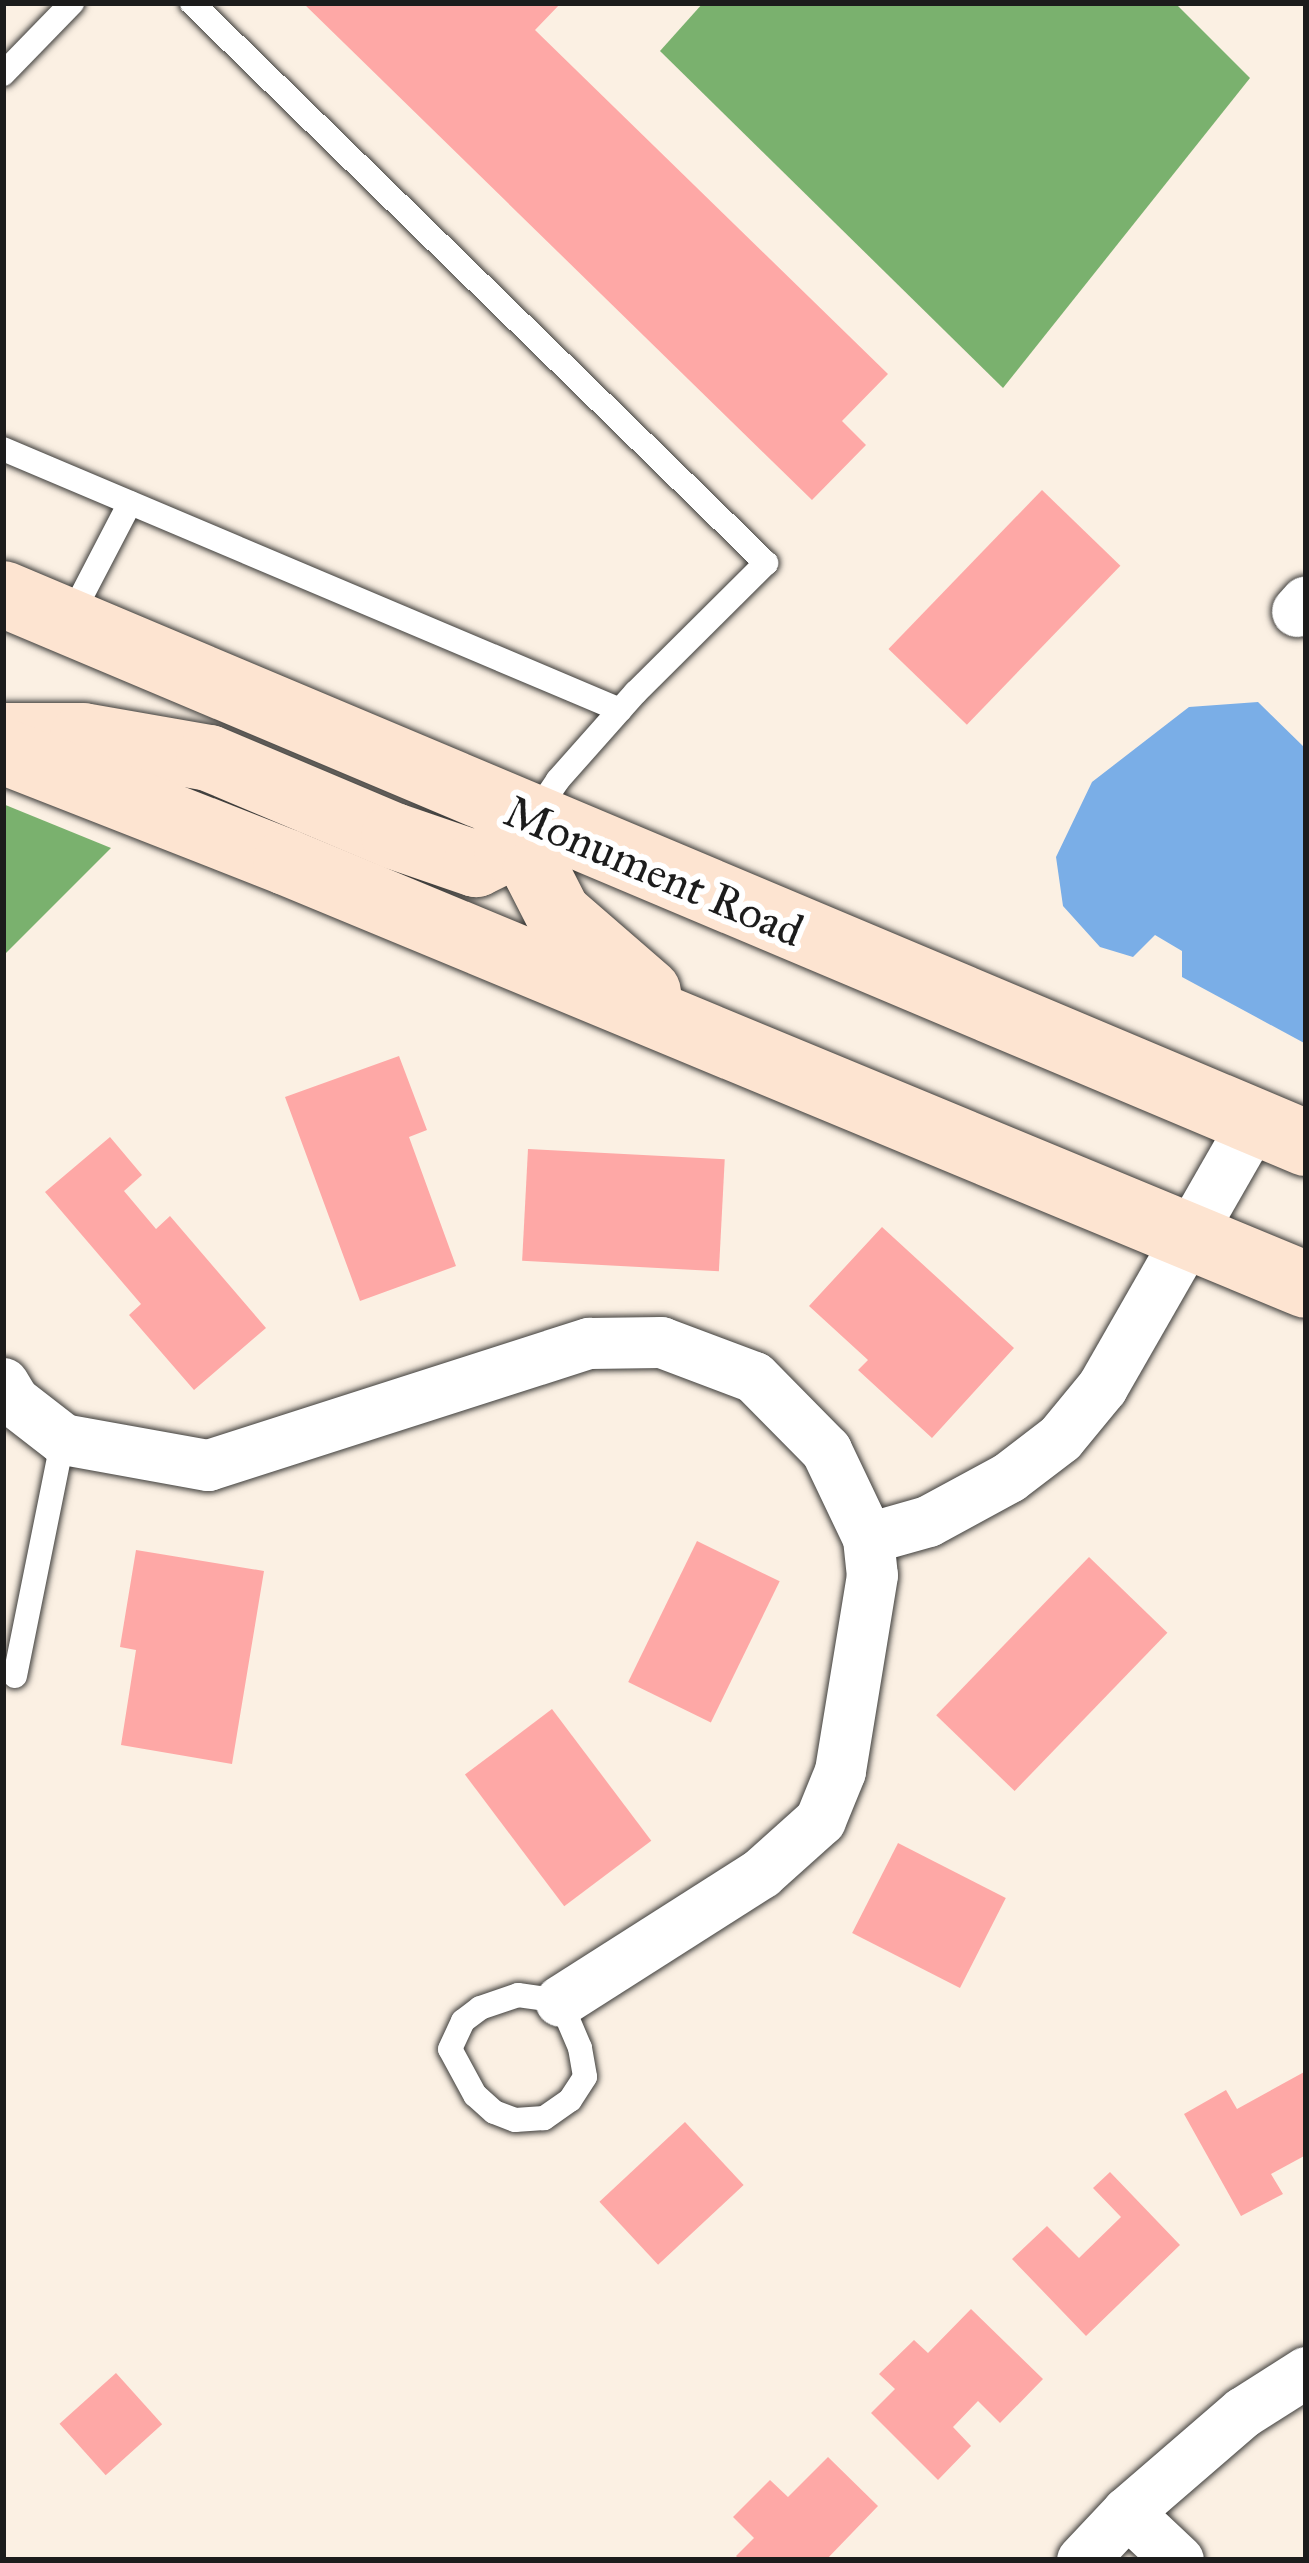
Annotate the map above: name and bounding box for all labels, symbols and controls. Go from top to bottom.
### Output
street label: Monument Road [497,784,811,958]

